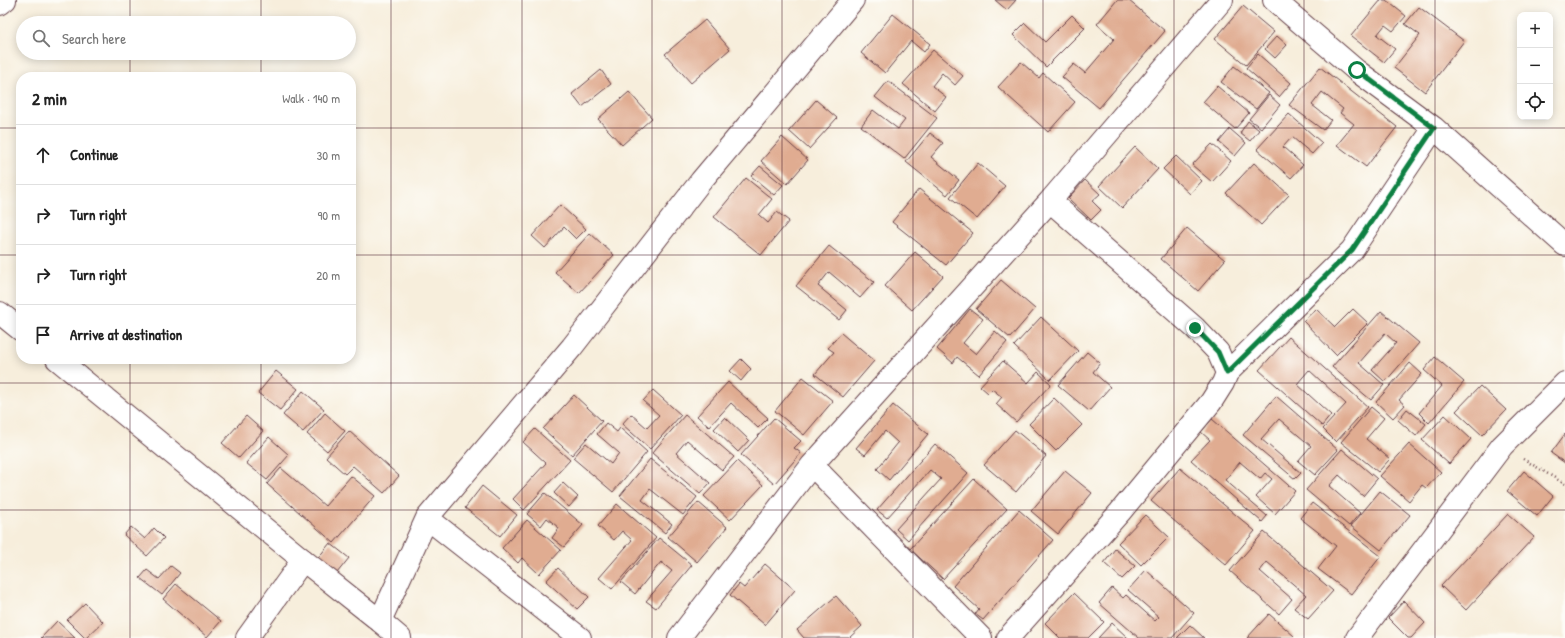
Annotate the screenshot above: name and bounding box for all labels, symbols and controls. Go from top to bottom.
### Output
map controls [1517,12,1553,120]
button: + [1517,12,1553,48]
search box [16,16,356,60]
icon: search [30,27,52,49]
text: Search here [62,28,126,49]
button: − [1517,48,1553,84]
route start [1348,61,1366,79]
button: locate [1517,84,1553,120]
text: 2 min [32,87,67,110]
text: Walk · 140 m [282,89,340,107]
icon: ahead [32,144,54,166]
text: Continue [70,144,118,165]
text: 30 m [317,146,340,164]
icon: right [32,204,54,226]
text: Turn right [70,204,126,225]
text: 90 m [318,206,340,224]
icon: right [32,264,54,286]
text: Turn right [70,264,126,285]
text: 20 m [316,266,340,284]
route end [1186,319,1204,337]
icon: arrive [32,324,54,346]
text: Arrive at destination [70,324,182,345]

